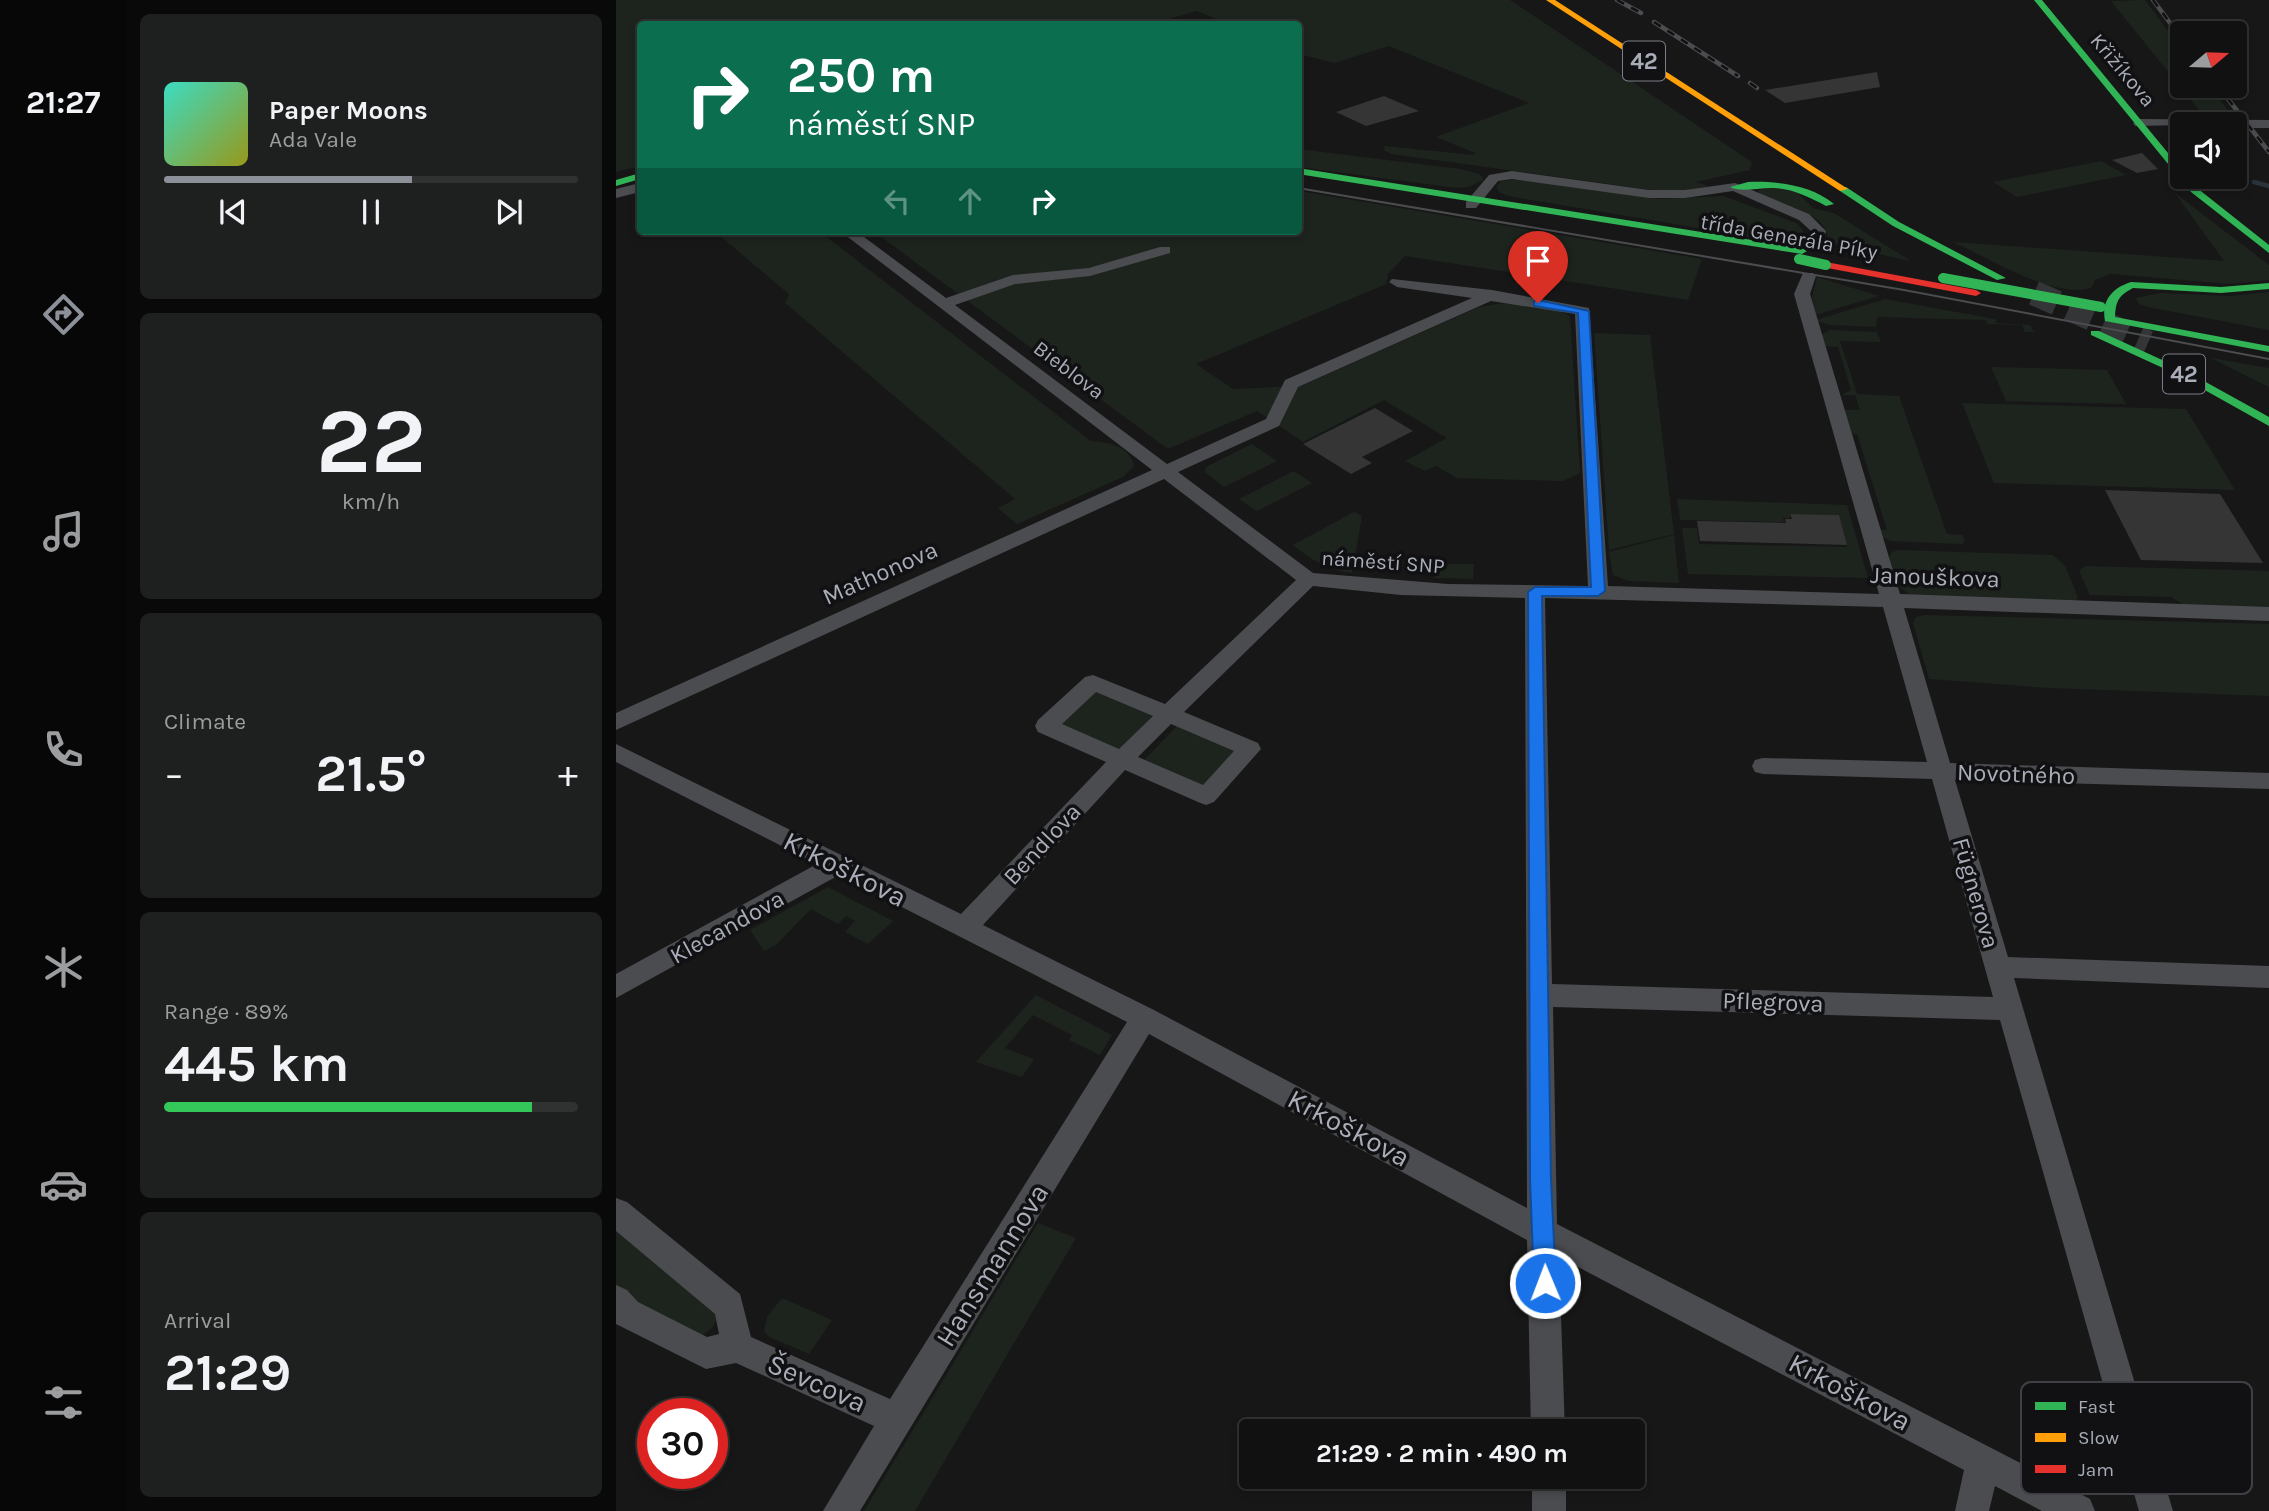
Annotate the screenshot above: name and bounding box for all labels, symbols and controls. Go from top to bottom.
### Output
north arrow [2170,21,2247,98]
map controls [2170,21,2247,189]
street label: Křižíkova [2085,28,2161,112]
road number: 42 [1623,41,1665,80]
text: 250 m [787,47,935,104]
icon: right [672,49,763,140]
text: 21:27 [26,84,100,121]
text: Paper Moons [269,95,428,126]
text: náměstí SNP [787,106,975,143]
button: sound [2170,112,2247,189]
text: Ada Vale [269,126,357,153]
icon: left [878,182,916,220]
icon: ahead [951,182,989,220]
icon: right [1024,182,1062,220]
icon: previous [214,193,252,231]
icon: pause [352,193,390,231]
icon: next [490,193,528,231]
street label: třída Generála Píky [1699,210,1880,264]
pin [1508,231,1568,303]
icon: arrive [1519,242,1557,280]
icon: directions [39,290,88,339]
street label: Bieblova [1029,336,1109,404]
road number: 42 [2163,354,2205,394]
text: 22 [316,389,426,495]
text: km/h [342,488,400,515]
icon: music [39,507,88,556]
street label: Mathonova [818,535,942,611]
street label: náměstí SNP [1321,546,1445,578]
street label: Janouškova [1870,561,2000,593]
text: Climate [164,708,246,735]
icon: phone [39,725,88,774]
text: 21.5° [315,743,427,804]
text: − [164,752,184,797]
text: + [558,752,578,797]
street label: Novotného [1956,758,2076,790]
street label: Bendlova [997,797,1087,891]
street label: Krkoškova [778,824,912,914]
street label: Fügnerova [1947,834,2005,952]
street label: Klecandova [665,884,789,970]
icon: climate [39,943,88,992]
street label: Pflegrova [1722,986,1824,1018]
text: Range · 89% [164,998,289,1025]
text: 445 km [164,1033,349,1094]
street label: Krkoškova [1282,1082,1416,1174]
icon: car [39,1160,88,1209]
street label: Hansmannova [929,1177,1055,1353]
position arrow [1508,1246,1582,1320]
text: Arrival [164,1307,231,1334]
text: 21:29 [164,1342,291,1403]
street label: Krkoškova [1783,1346,1917,1438]
street label: Ševcova [763,1347,871,1419]
icon: filters [39,1378,88,1427]
legend [2021,1382,2252,1494]
text: Fast [2078,1396,2115,1418]
speed limit sign: 30 [637,1398,728,1489]
text: Slow [2078,1427,2119,1449]
text: 21:29 · 2 min · 490 m [1316,1438,1568,1469]
text: Jam [2078,1459,2114,1481]

